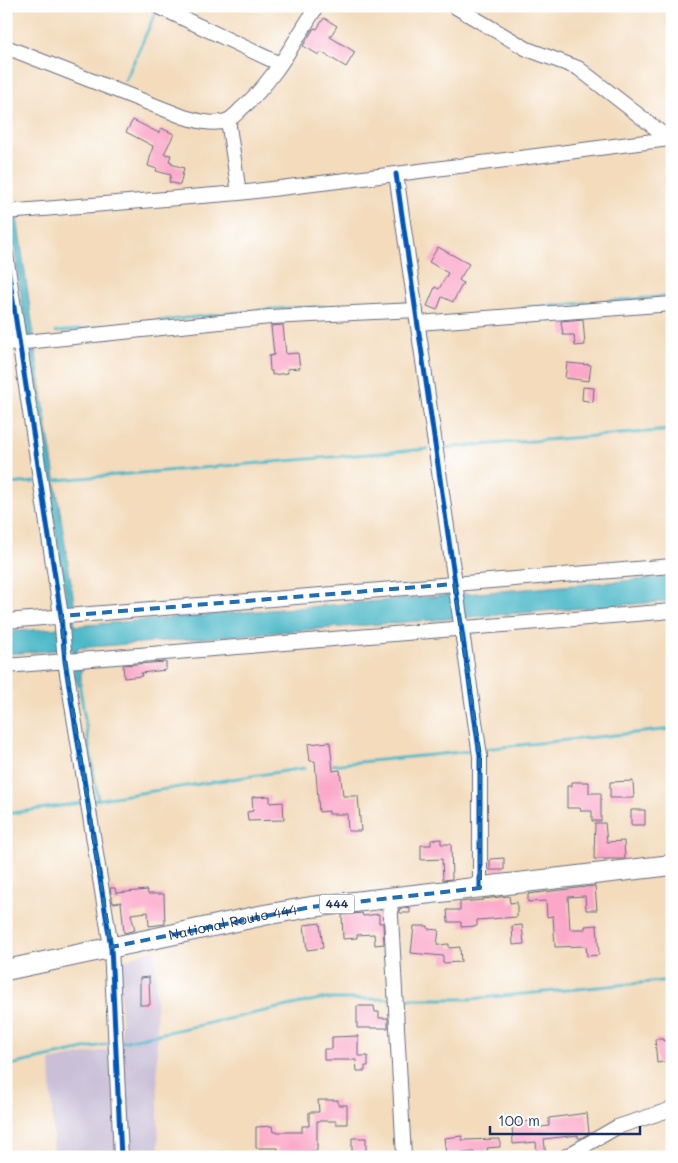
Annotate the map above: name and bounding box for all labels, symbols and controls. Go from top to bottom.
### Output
road number: 444 [320,894,354,914]
street label: National Route 444 [167,899,300,944]
scale bar [490,1103,640,1135]
text: 100 m [498,1110,540,1130]

